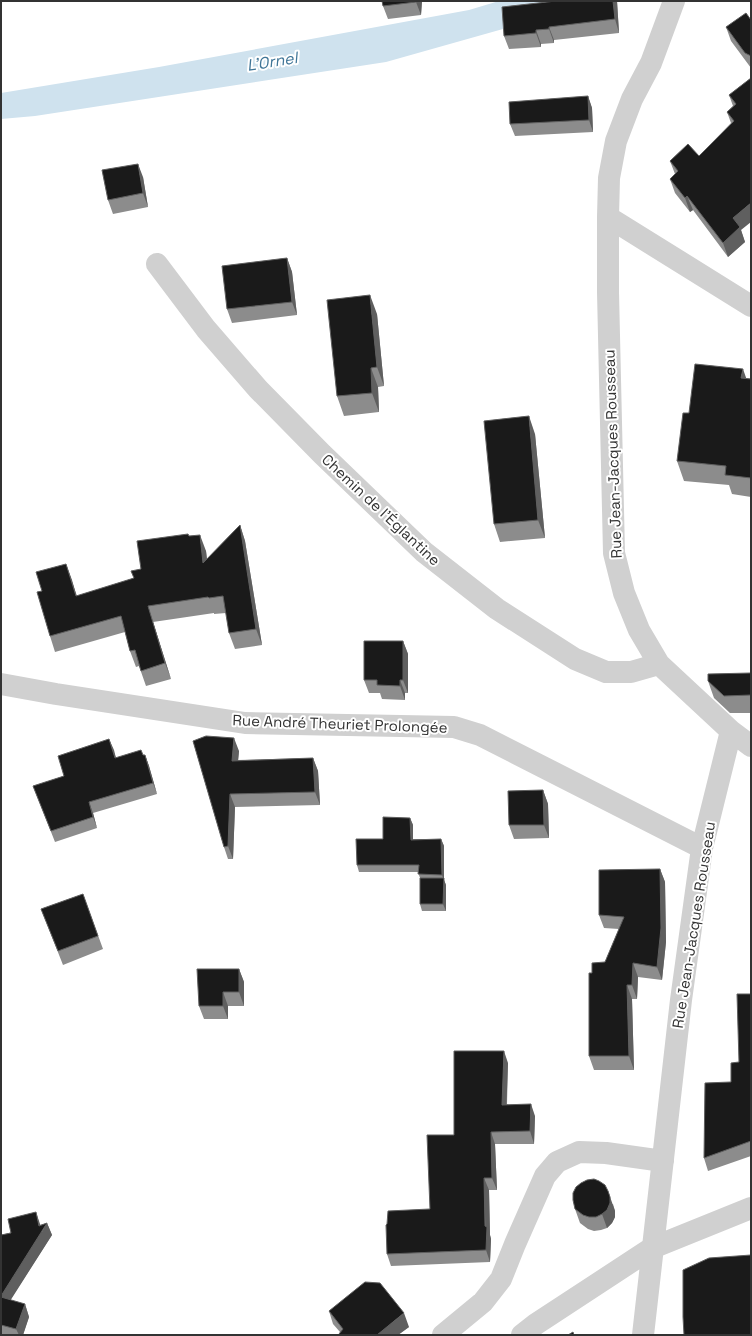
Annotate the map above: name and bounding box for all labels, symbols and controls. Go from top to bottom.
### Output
water label: L'Ornel [245,47,301,76]
street label: Rue Jean-Jacques Rousseau [599,349,626,559]
street label: Chemin de l'Églantine [318,450,445,570]
street label: Rue André Theuriet Prolongée [232,710,448,737]
street label: Rue Jean-Jacques Rousseau [668,820,719,1030]

